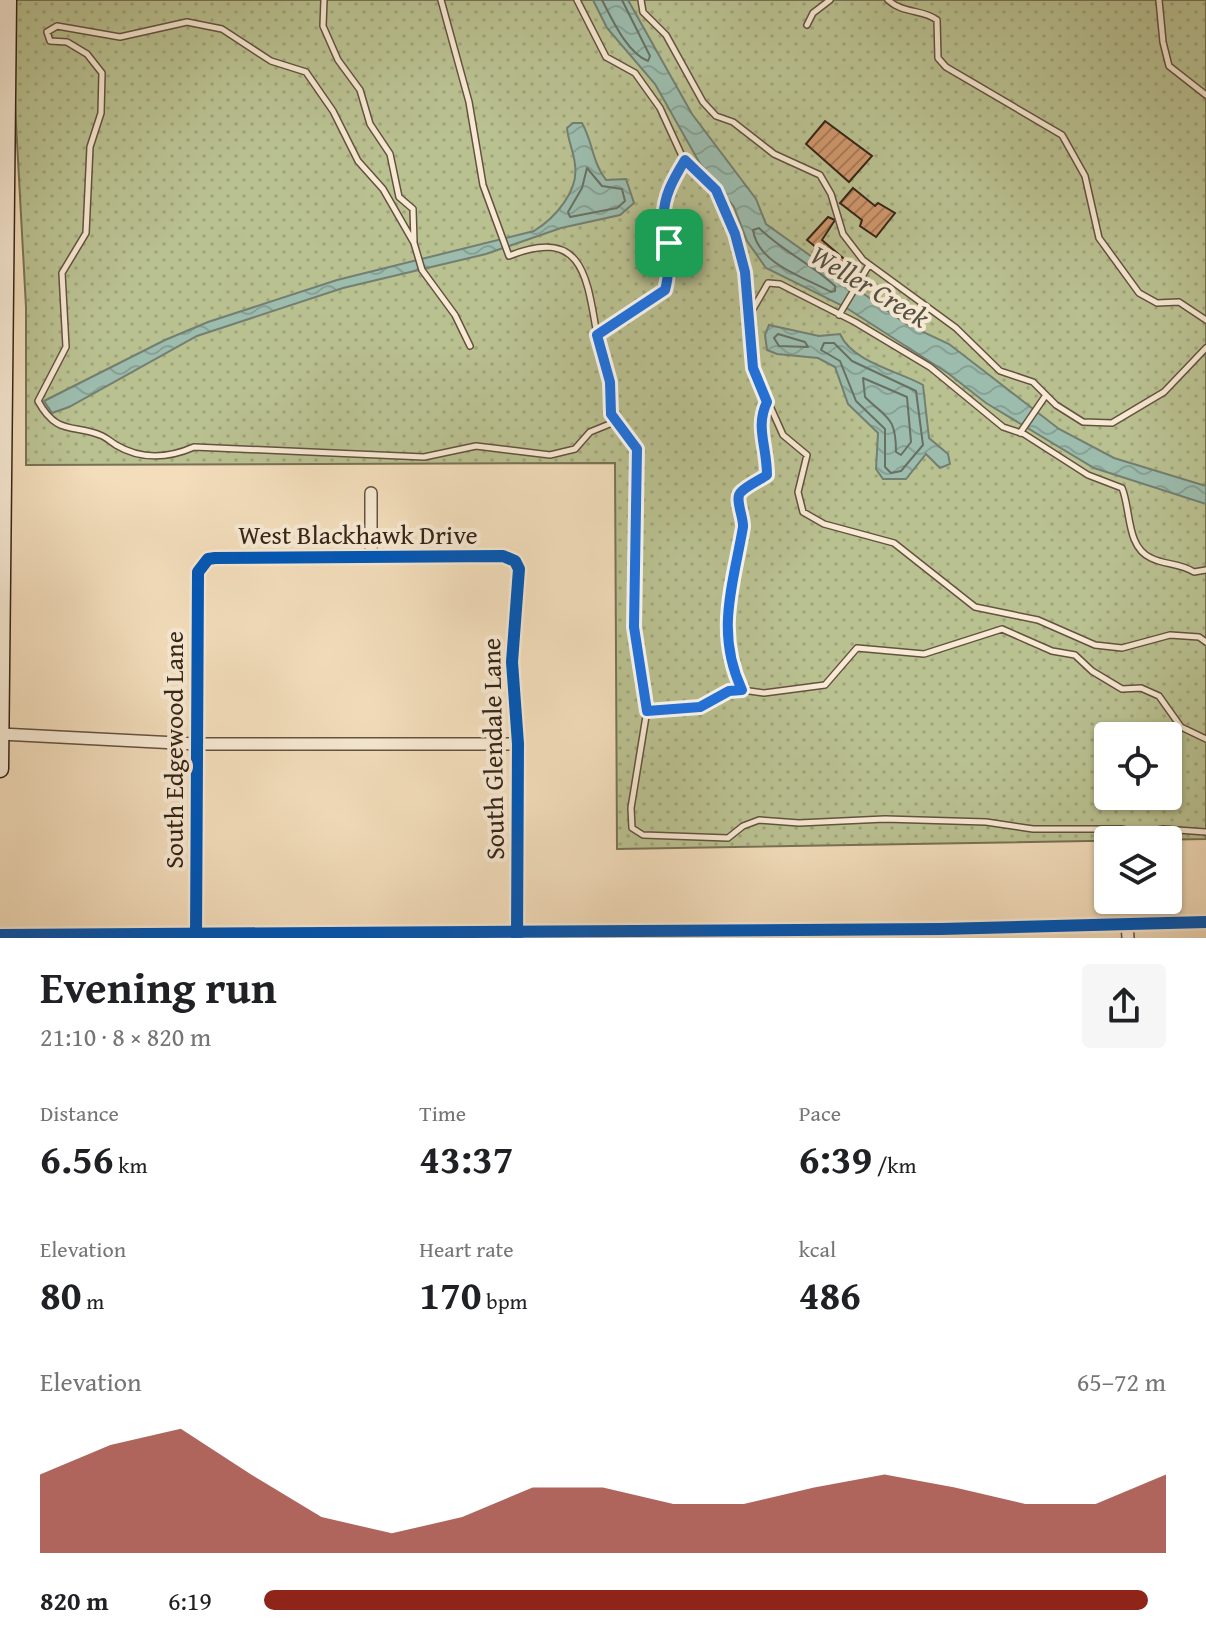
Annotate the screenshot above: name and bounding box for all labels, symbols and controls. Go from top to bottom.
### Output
pin [635,209,703,277]
icon: arrive [647,221,691,265]
water label: Weller Creek [803,234,938,337]
street label: West Blackhawk Drive [238,515,478,554]
street label: South Edgewood Lane [154,631,193,869]
street label: South Glendale Lane [471,638,514,860]
map controls [1094,722,1182,914]
button: locate [1094,722,1182,810]
button: layers [1094,826,1182,914]
text: Evening run [40,955,277,1019]
button: share [1082,964,1166,1048]
text: 21:10 · 8 × 820 m [40,1017,211,1056]
text: Distance [40,1097,119,1129]
text: Time [419,1097,466,1129]
text: Pace [799,1097,841,1129]
text: 6.56 [40,1129,113,1188]
text: 43:37 [419,1129,514,1188]
text: 6:39 [799,1129,872,1188]
text: km [113,1149,147,1181]
text: /km [872,1149,917,1181]
text: Elevation [40,1233,126,1265]
text: Heart rate [419,1233,514,1265]
text: kcal [799,1233,836,1265]
text: 80 [40,1265,81,1324]
text: 170 [419,1265,482,1324]
text: 486 [799,1265,861,1324]
text: m [81,1285,104,1317]
text: bpm [482,1285,528,1317]
text: Elevation [40,1362,142,1401]
text: 65–72 m [1077,1362,1166,1401]
text: 820 m [40,1581,108,1620]
text: 6:19 [168,1581,212,1620]

